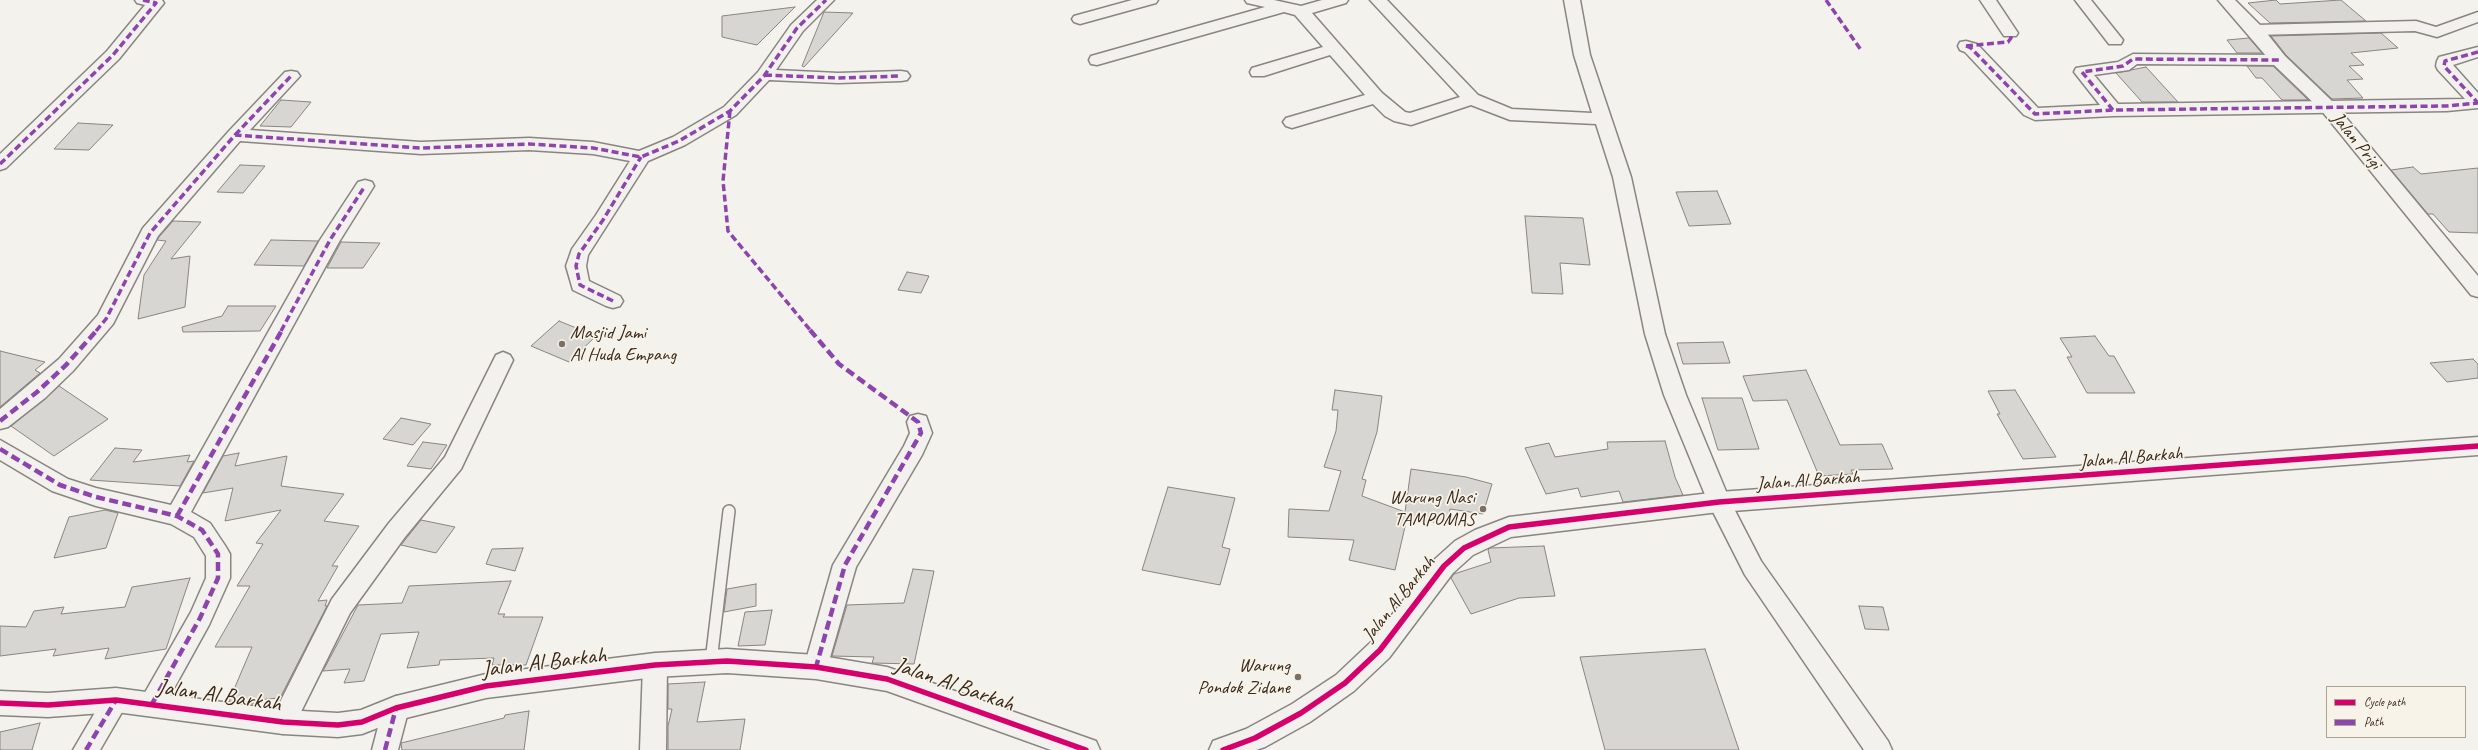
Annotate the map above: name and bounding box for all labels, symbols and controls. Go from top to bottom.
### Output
street label: Jalan Prigi [2326,108,2386,174]
place label: Masjid Jami Al Huda Empang [570,322,676,366]
marker: Masjid Jami Al Huda Empang [557,339,567,349]
street label: Jalan Al Barkah [2078,442,2184,474]
street label: Jalan Al Barkah [1756,466,1860,496]
place label: Warung Nasi TAMPOMAS [1390,487,1475,531]
marker: Warung Nasi TAMPOMAS [1478,504,1488,514]
street label: Jalan Al Barkah [1358,552,1440,646]
street label: Jalan Al Barkah [480,642,608,684]
street label: Jalan Al Barkah [890,652,1018,718]
place label: Warung Pondok Zidane [1198,655,1290,699]
marker: Warung Pondok Zidane [1293,672,1303,682]
street label: Jalan Al Barkah [155,674,283,718]
legend [2326,686,2466,738]
text: Cycle path [2364,694,2406,710]
text: Path [2364,714,2384,730]

